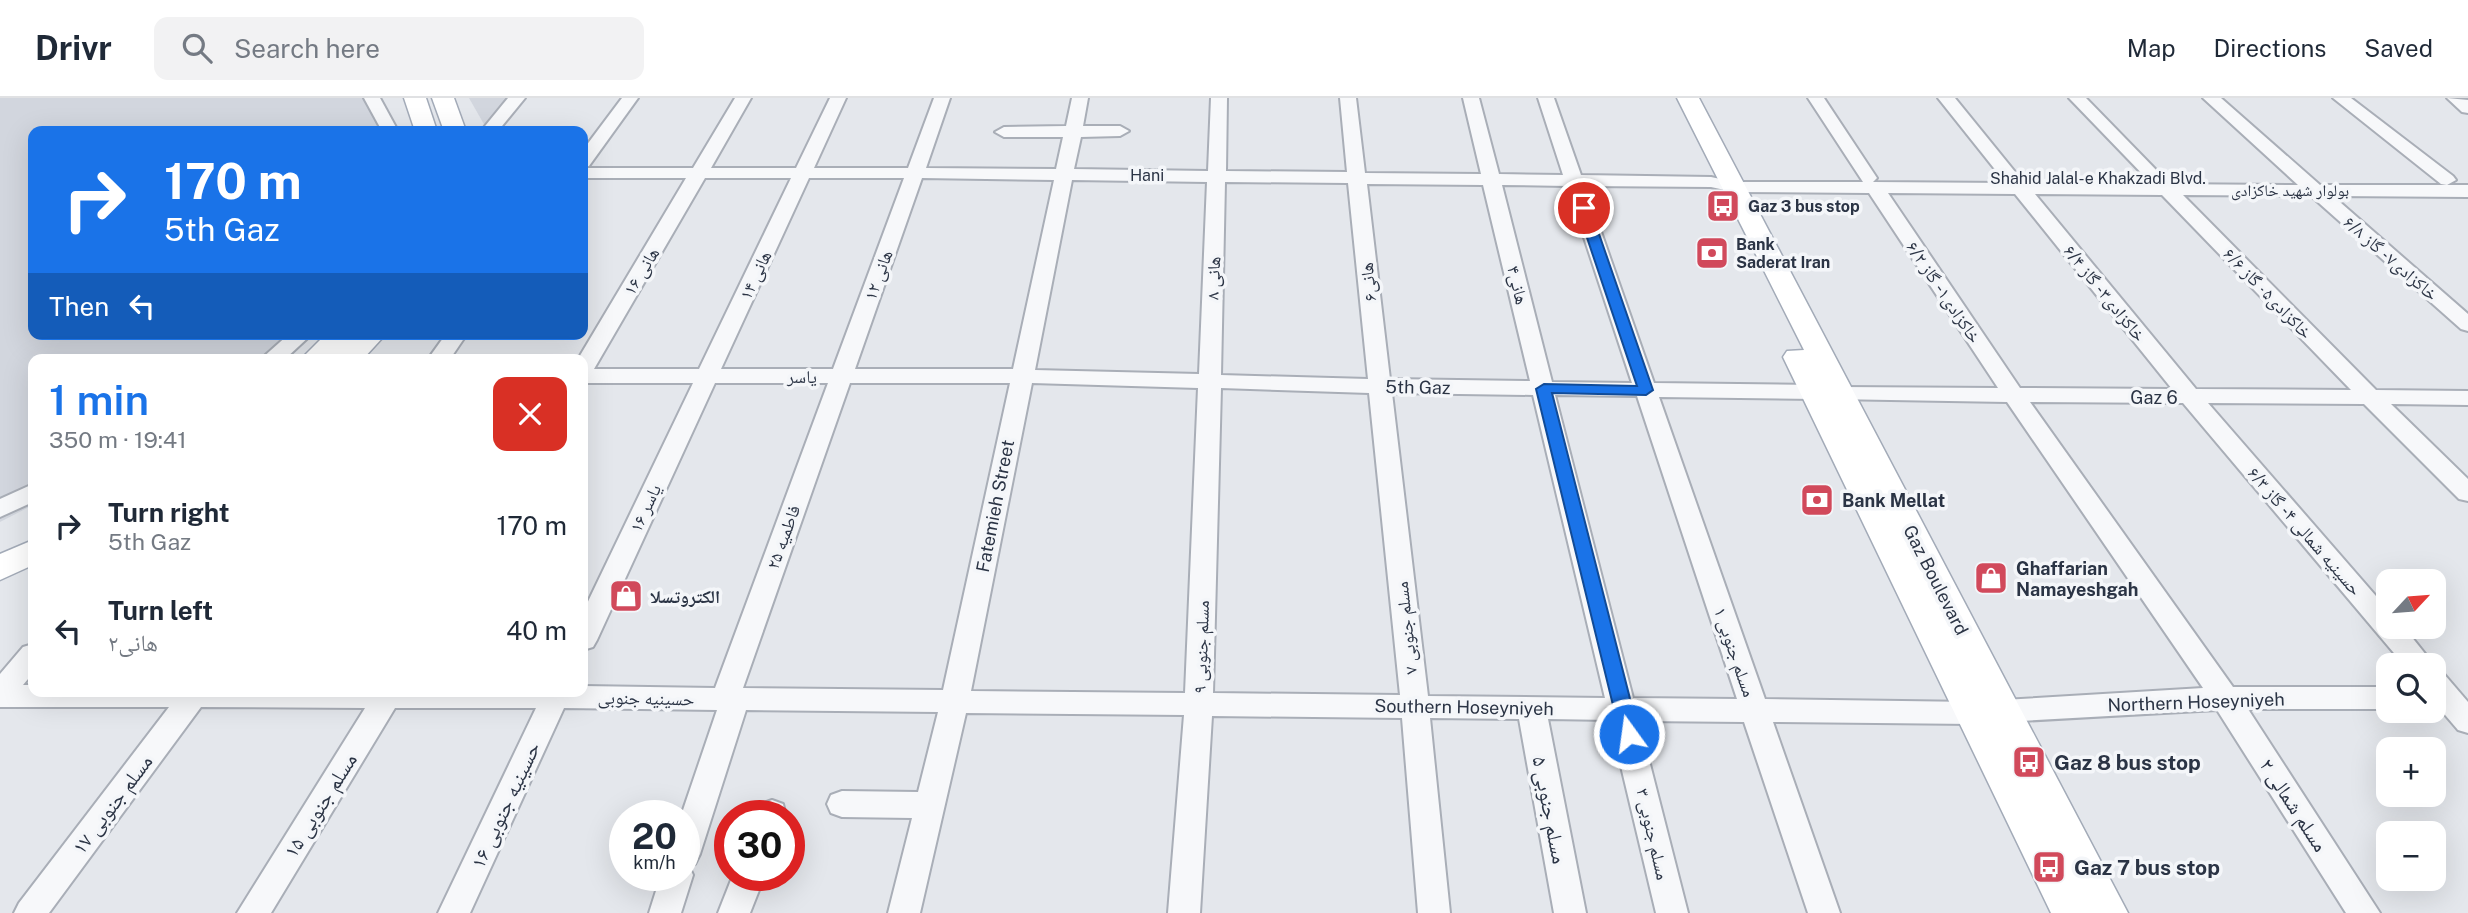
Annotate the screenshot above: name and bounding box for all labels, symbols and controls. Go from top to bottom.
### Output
search box [154,17,644,80]
text: Drivr [35,29,112,67]
icon: search [178,29,216,67]
text: Search here [234,33,380,64]
text: Map [2127,34,2176,62]
text: Directions [2214,34,2326,62]
text: Saved [2364,34,2433,62]
text: 170 m [164,152,302,210]
icon: right [49,154,140,245]
street label: Hani [1130,166,1164,185]
street label: Shahid Jalal-e Khakzadi Blvd. [1990,169,2206,188]
pin [1554,178,1614,238]
street label: بولوار شهید خاکزادی [2231,181,2349,201]
bus stop icon: Gaz 3 bus stop [1704,187,1742,225]
icon: arrive [1565,189,1603,227]
place label: Gaz 3 bus stop [1748,197,1860,216]
text: 5th Gaz [164,211,280,248]
street label: خاکزادی۷ - گاز ۶/۸ [2339,211,2442,305]
bank icon: Bank Saderat Iran [1693,234,1731,272]
place label: Bank Saderat Iran [1736,235,1830,272]
street label: خاکزادی۱ - گاز ۶/۲ [1901,237,1986,347]
street label: خاکزادی۳ - گاز ۶/۴ [2059,240,2150,346]
street label: هانی ۱۶ [619,243,664,299]
street label: خاکزادی۵ - گاز ۶/۶ [2219,243,2317,343]
street label: هانی ۱۴ [735,247,776,303]
street label: هانی ۱۲ [859,247,898,303]
street label: هانی ۸ [1202,256,1225,300]
street label: هانی۶ [1356,261,1381,303]
street label: هانی۴ [1502,263,1533,307]
icon: left [123,287,161,325]
text: Then [49,291,109,322]
street label: یاسر [786,366,817,387]
text: 1 min [49,375,149,424]
street label: 5th Gaz [1385,376,1451,398]
button: close [493,377,567,451]
street label: Gaz 6 [2130,387,2178,408]
text: 350 m · 19:41 [49,426,187,453]
street label: Fatemieh Street [972,438,1018,574]
street label: حسینیه شمالی ۴ - گاز ۶/۳ [2243,463,2366,600]
street label: یاسر ۱۶ [625,481,665,535]
bank icon: Bank Mellat [1798,481,1836,519]
place label: Bank Mellat [1842,490,1945,511]
text: Turn right [108,497,230,528]
street label: فاطمیه ۲۵ [762,502,805,572]
icon: right [49,507,87,545]
text: 170 m [497,510,567,541]
street label: Gaz Boulevard [1899,522,1973,638]
text: 5th Gaz [108,528,191,555]
place label: Ghaffarian Namayeshgah [2016,558,2138,600]
shop icon: Ghaffarian Namayeshgah [1972,559,2010,597]
north arrow [2376,569,2446,639]
map controls [2376,569,2446,891]
shop icon: الکتروتسلا [607,577,645,615]
street label: مسلم جنوبی ۷ [1391,580,1423,676]
place label: الکتروتسلا [650,586,720,607]
text: Turn left [108,595,213,626]
street label: مسلم جنوبی ۹ [1189,600,1215,694]
street label: ۱ مسلم جنوبی [1708,604,1760,700]
icon: left [49,612,87,650]
text: 40 m [506,615,567,646]
text: هانی۲ [108,629,158,656]
button: search [2376,653,2446,723]
street label: حسینیه جنوبی [598,687,694,710]
street label: Northern Hoseyniyeh [2107,688,2285,716]
street label: Southern Hoseyniyeh [1374,695,1554,719]
position arrow [1592,697,1666,771]
button: + [2376,737,2446,807]
street label: حسینیه جنوبی ۱۶ [465,738,546,873]
bus stop icon: Gaz 8 bus stop [2010,743,2048,781]
street label: مسلم جنوبی ۱۵ [278,748,364,863]
street label: مسلم جنوبی ۱۷ [66,749,159,860]
place label: Gaz 8 bus stop [2054,750,2201,775]
street label: مسلم جنوبی ۵ [1525,754,1573,866]
street label: مسلم شمالی ۲ [2253,754,2333,857]
street label: مسلم جنوبی ۳ [1630,786,1674,882]
speed limit sign: 30 [714,800,805,891]
text: 20 [632,816,677,857]
button: − [2376,821,2446,891]
bus stop icon: Gaz 7 bus stop [2030,848,2068,886]
text: km/h [633,852,676,873]
place label: Gaz 7 bus stop [2074,855,2220,880]

